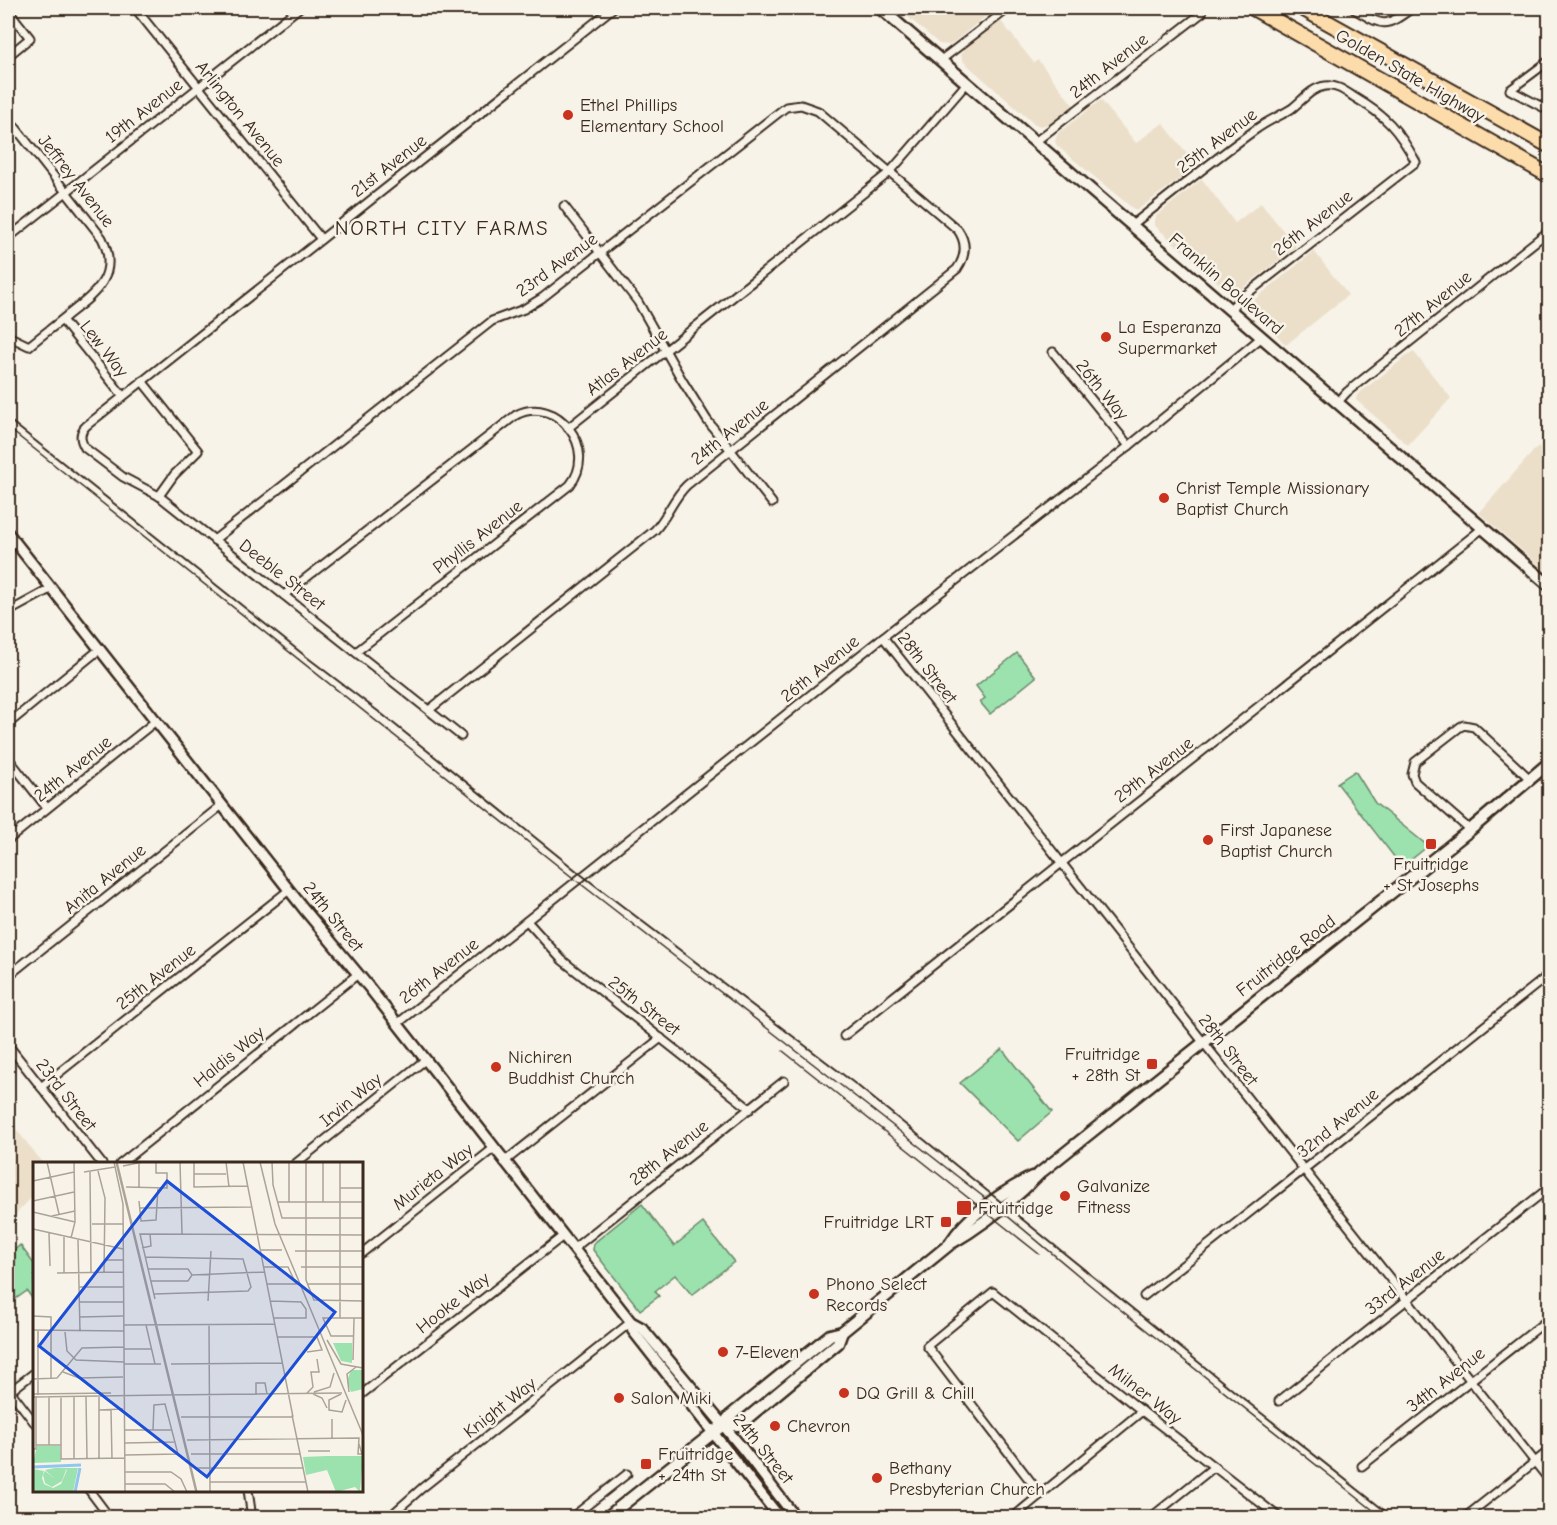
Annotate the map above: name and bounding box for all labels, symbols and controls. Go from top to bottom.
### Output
street label: Golden State Highway [1332,25,1489,128]
street label: 24th Avenue [1066,29,1152,103]
street label: Arlington Avenue [191,57,289,171]
street label: 19th Avenue [101,74,187,148]
place label: Ethel Phillips Elementary School [580,95,724,137]
street label: 25th Avenue [1173,104,1261,178]
marker: Ethel Phillips Elementary School [561,108,575,122]
street label: Jeffrey Avenue [33,130,119,232]
street label: 21st Avenue [347,130,431,202]
street label: 26th Avenue [1269,186,1357,260]
district label: NORTH CITY FARMS [335,216,549,240]
street label: 23rd Avenue [512,228,602,302]
street label: Franklin Boulevard [1165,229,1287,339]
street label: 27th Avenue [1390,266,1476,342]
street label: Lew Way [75,316,133,382]
place label: La Esperanza Supermarket [1118,317,1222,359]
street label: Atlas Avenue [582,324,672,400]
marker: La Esperanza Supermarket [1099,330,1113,344]
street label: 26th Way [1071,356,1133,425]
street label: 24th Avenue [687,394,773,470]
place label: Christ Temple Missionary Baptist Church [1176,478,1370,520]
marker: Christ Temple Missionary Baptist Church [1157,491,1171,505]
street label: Phyllis Avenue [429,495,527,579]
street label: Deeble Street [235,535,330,616]
street label: 28th Street [893,628,962,708]
street label: 26th Avenue [777,631,863,707]
street label: 24th Avenue [30,731,116,807]
street label: 29th Avenue [1110,733,1198,807]
place label: First Japanese Baptist Church [1220,820,1333,862]
marker: First Japanese Baptist Church [1201,833,1215,847]
marker: Fruitridge + St Josephs [1424,837,1438,851]
street label: Anita Avenue [60,840,150,918]
place label: Fruitridge + St Josephs [1383,854,1479,896]
street label: 24th Street [298,878,368,957]
street label: Fruitridge Road [1232,911,1340,1001]
street label: 26th Avenue [395,934,483,1008]
street label: 25th Avenue [112,940,200,1014]
street label: 25th Street [604,972,685,1041]
street label: 28th Street [1194,1010,1263,1090]
street label: Haldis Way [189,1021,269,1092]
place label: Fruitridge + 28th St [1065,1044,1141,1086]
place label: Nichiren Buddhist Church [508,1047,635,1089]
street label: 23rd Street [31,1055,101,1136]
marker: Fruitridge + 28th St [1145,1057,1159,1071]
marker: Nichiren Buddhist Church [489,1060,503,1074]
street label: Irvin Way [316,1068,387,1131]
street label: 32nd Avenue [1293,1084,1383,1162]
street label: 28th Avenue [625,1116,713,1190]
street label: Murieta Way [389,1139,478,1215]
inset map [33,1162,363,1492]
place label: Galvanize Fitness [1077,1176,1150,1218]
marker: Galvanize Fitness [1058,1189,1072,1203]
place label: Fruitridge [978,1198,1053,1219]
marker: Fruitridge [955,1199,973,1217]
place label: Fruitridge LRT [824,1212,935,1233]
marker: Fruitridge LRT [939,1215,953,1229]
street label: 33rd Avenue [1361,1244,1449,1320]
street label: Hooke Way [412,1267,495,1338]
place label: Phono Select Records [826,1274,927,1316]
marker: Phono Select Records [807,1287,821,1301]
place label: 7-Eleven [735,1342,799,1363]
street label: 34th Avenue [1403,1343,1489,1417]
marker: 7-Eleven [716,1345,730,1359]
street label: Milner Way [1104,1359,1186,1430]
street label: Knight Way [460,1373,541,1443]
place label: DQ Grill & Chill [856,1383,974,1404]
marker: DQ Grill & Chill [837,1386,851,1400]
place label: Salon Miki [631,1388,712,1409]
marker: Salon Miki [612,1391,626,1405]
street label: 24th Street [728,1410,798,1489]
place label: Chevron [787,1416,851,1437]
marker: Chevron [768,1419,782,1433]
place label: Fruitridge + 24th St [658,1444,733,1486]
marker: Fruitridge + 24th St [639,1457,653,1471]
place label: Bethany Presbyterian Church [889,1458,1045,1500]
marker: Bethany Presbyterian Church [870,1471,884,1485]

